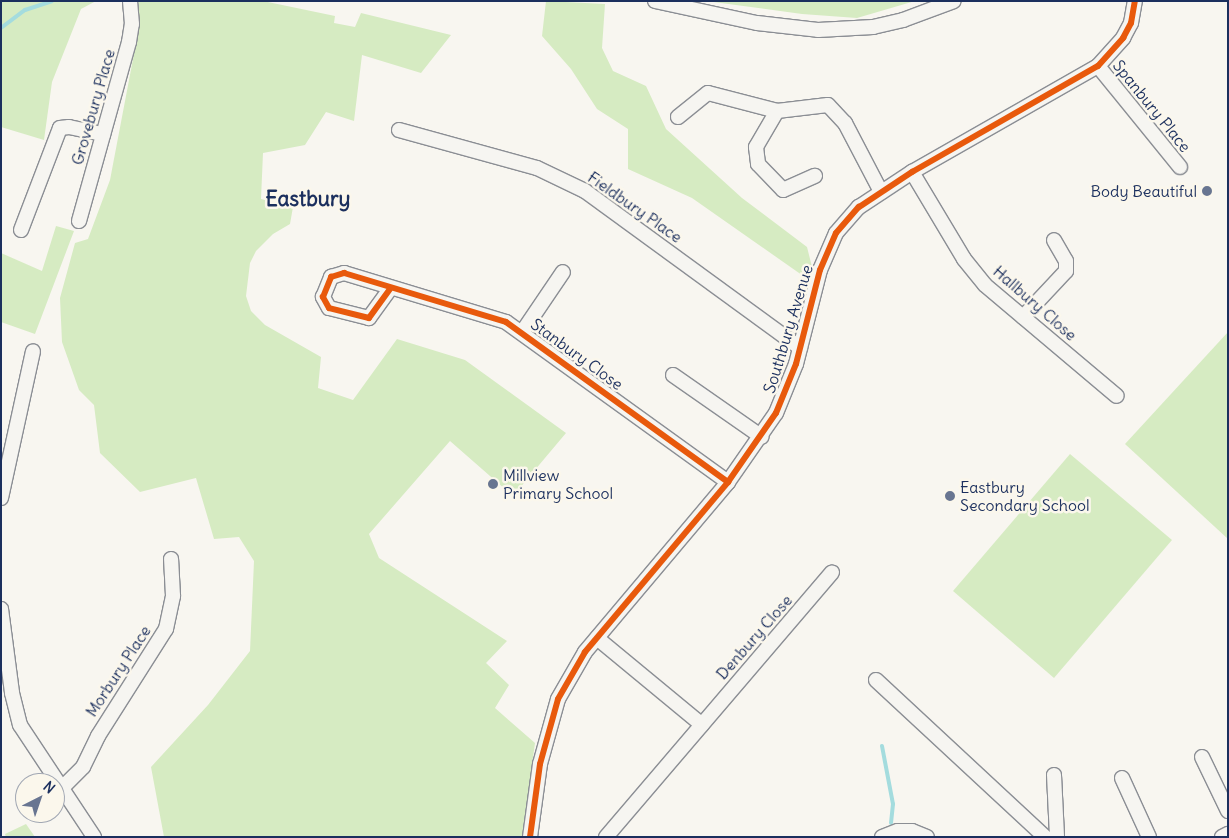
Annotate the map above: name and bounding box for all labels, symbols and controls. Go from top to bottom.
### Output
street label: Grovebury Place [67,47,119,167]
street label: Spanbury Place [1109,56,1195,156]
street label: Fieldbury Place [584,167,686,247]
place label: Body Beautiful [1091,181,1197,201]
marker: Body Beautiful [1201,185,1213,197]
district label: Eastbury [265,186,351,212]
street label: Hallbury Close [989,262,1081,344]
street label: Southbury Avenue [759,263,817,395]
street label: Stanbury Close [527,314,627,394]
place label: Millview Primary School [503,465,613,503]
place label: Eastbury Secondary School [960,477,1090,515]
marker: Millview Primary School [487,478,499,490]
marker: Eastbury Secondary School [944,490,956,502]
street label: Denbury Close [712,591,796,683]
street label: Morbury Place [81,622,155,720]
north arrow [15,773,65,823]
text: N [40,777,59,797]

